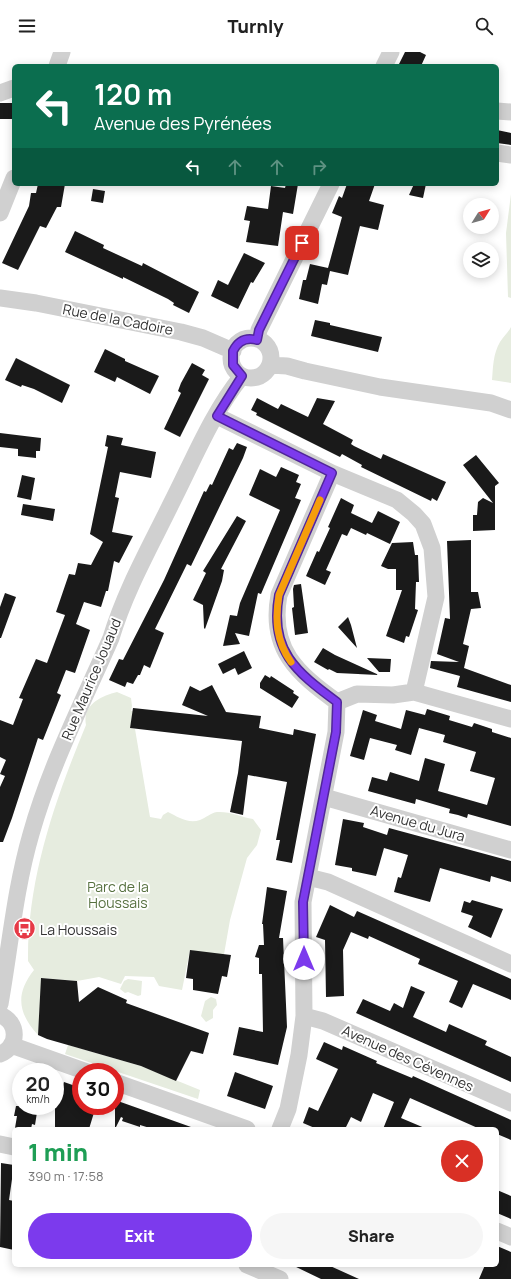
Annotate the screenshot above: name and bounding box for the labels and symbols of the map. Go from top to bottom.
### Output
north arrow [463,198,499,234]
pin [285,226,319,260]
street label: Rue de la Cadoire [61,299,175,339]
street label: Rue Maurice Jouaud [57,615,125,743]
street label: Avenue du Jura [369,800,467,846]
park label: Parc de la Houssais [87,877,149,912]
bus stop icon: La Houssais [11,916,37,942]
place label: La Houssais [40,920,117,939]
position arrow [283,938,325,980]
street label: Avenue des Cévennes [339,1020,477,1096]
speed limit sign: 30 [72,1063,124,1115]

